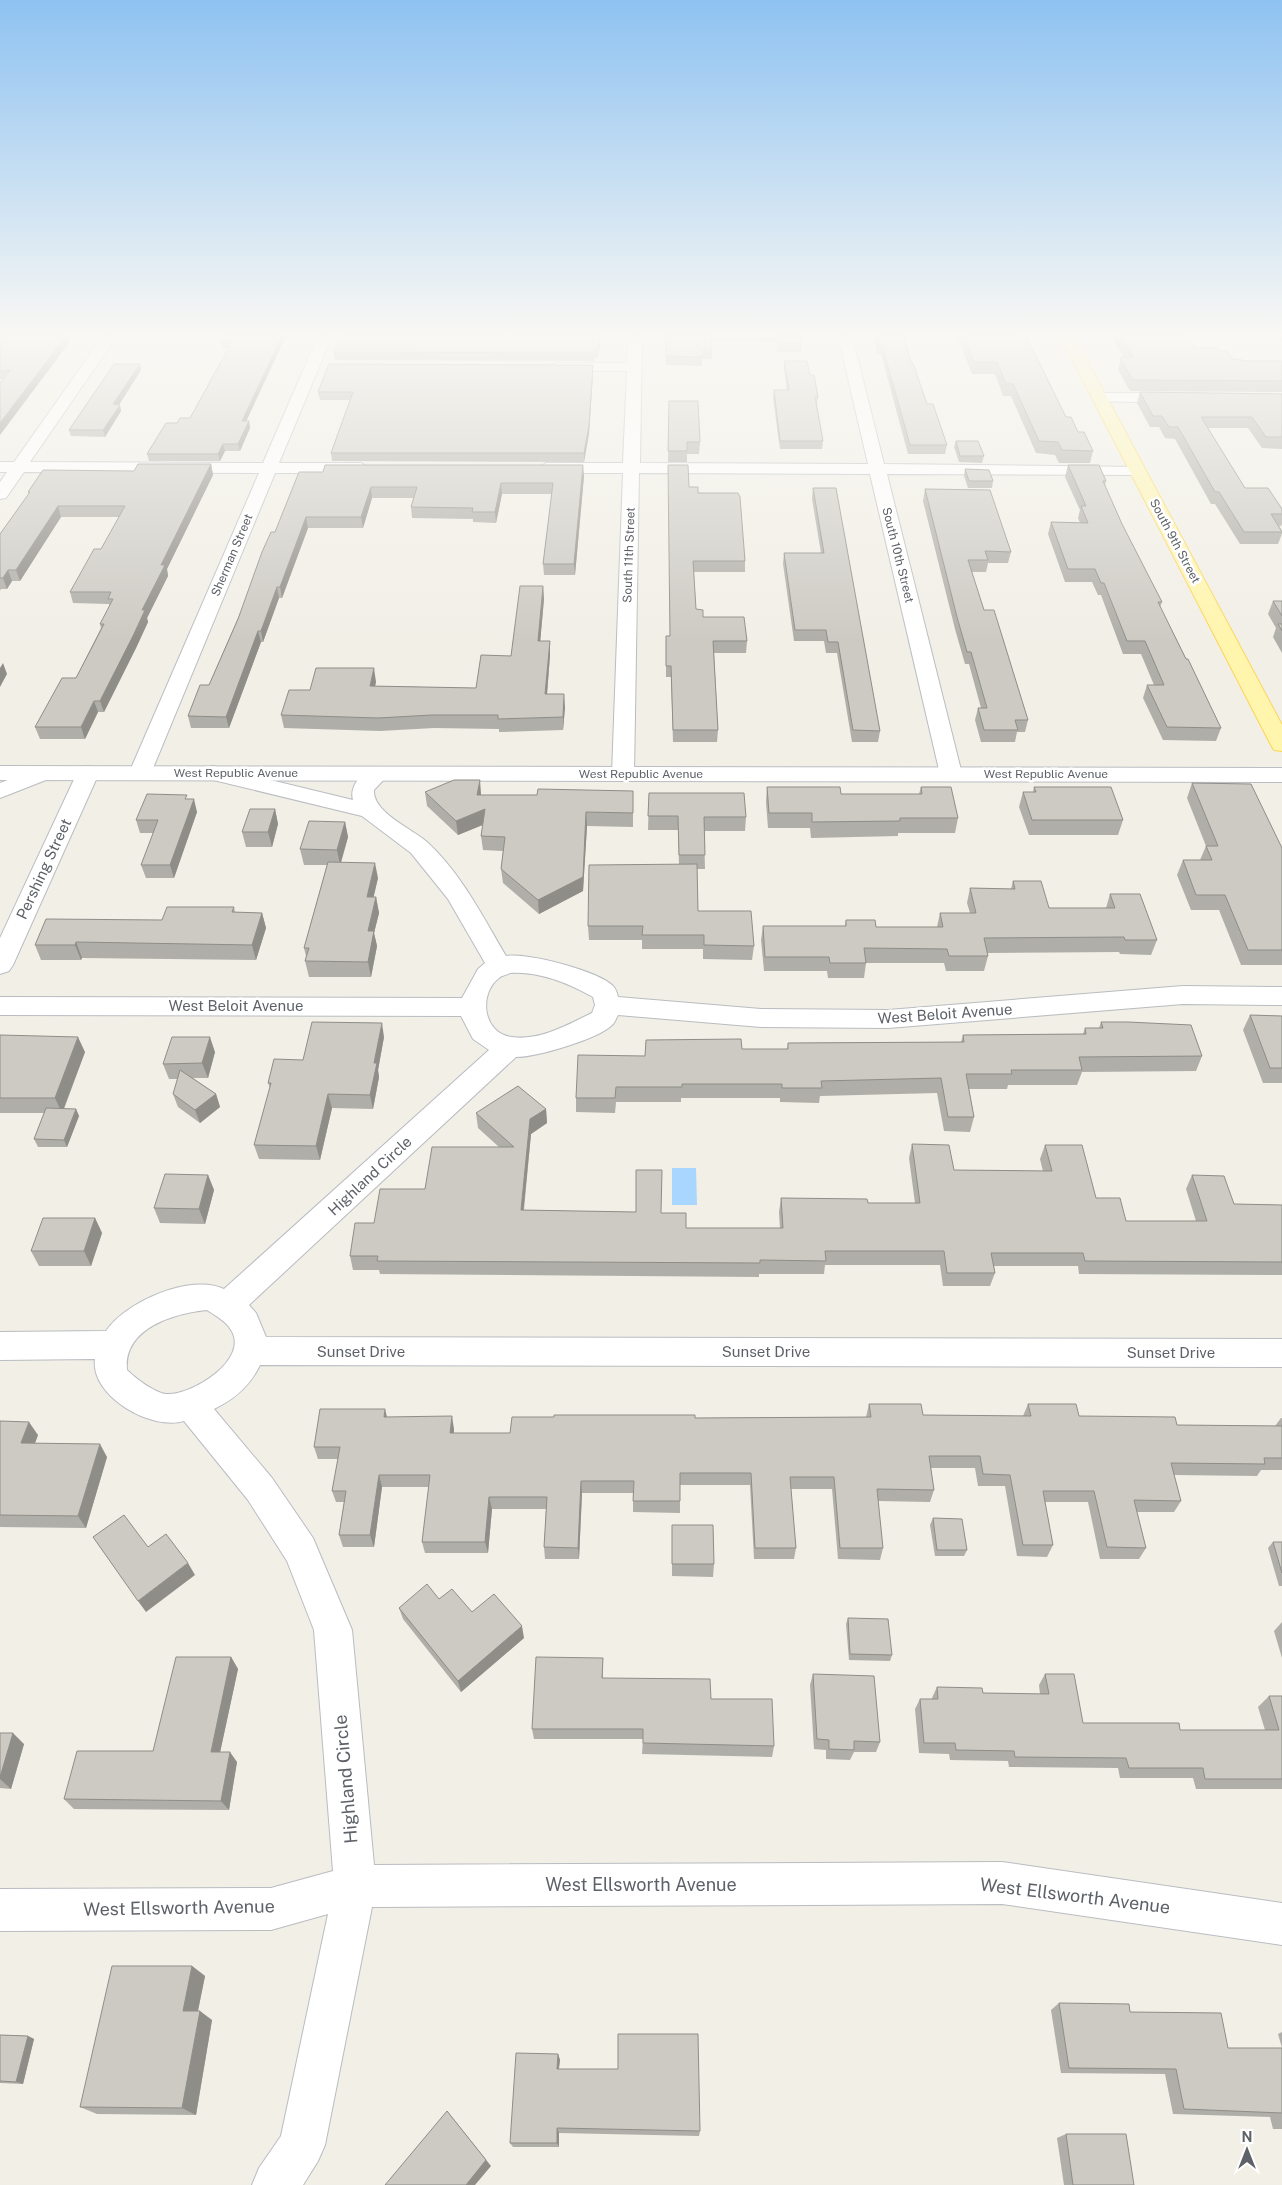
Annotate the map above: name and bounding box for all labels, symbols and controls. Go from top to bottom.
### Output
street label: South 9th Street [1147,497,1203,586]
street label: South 10th Street [879,506,917,605]
street label: South 11th Street [620,507,638,603]
street label: Sherman Street [208,511,256,598]
street label: West Republic Avenue [174,766,298,780]
street label: West Republic Avenue [579,767,703,781]
street label: West Republic Avenue [984,767,1108,781]
street label: Pershing Street [13,816,74,922]
street label: West Beloit Avenue [169,997,303,1014]
street label: West Beloit Avenue [877,1000,1013,1027]
street label: Highland Circle [324,1133,415,1219]
street label: Sunset Drive [317,1343,405,1360]
street label: Sunset Drive [722,1343,810,1360]
street label: Sunset Drive [1127,1344,1215,1361]
street label: Highland Circle [329,1714,362,1844]
street label: West Ellsworth Avenue [979,1873,1171,1918]
street label: West Ellsworth Avenue [545,1874,737,1895]
street label: West Ellsworth Avenue [83,1895,275,1920]
north arrow [1222,2125,1272,2175]
text: N [1242,2129,1252,2145]

